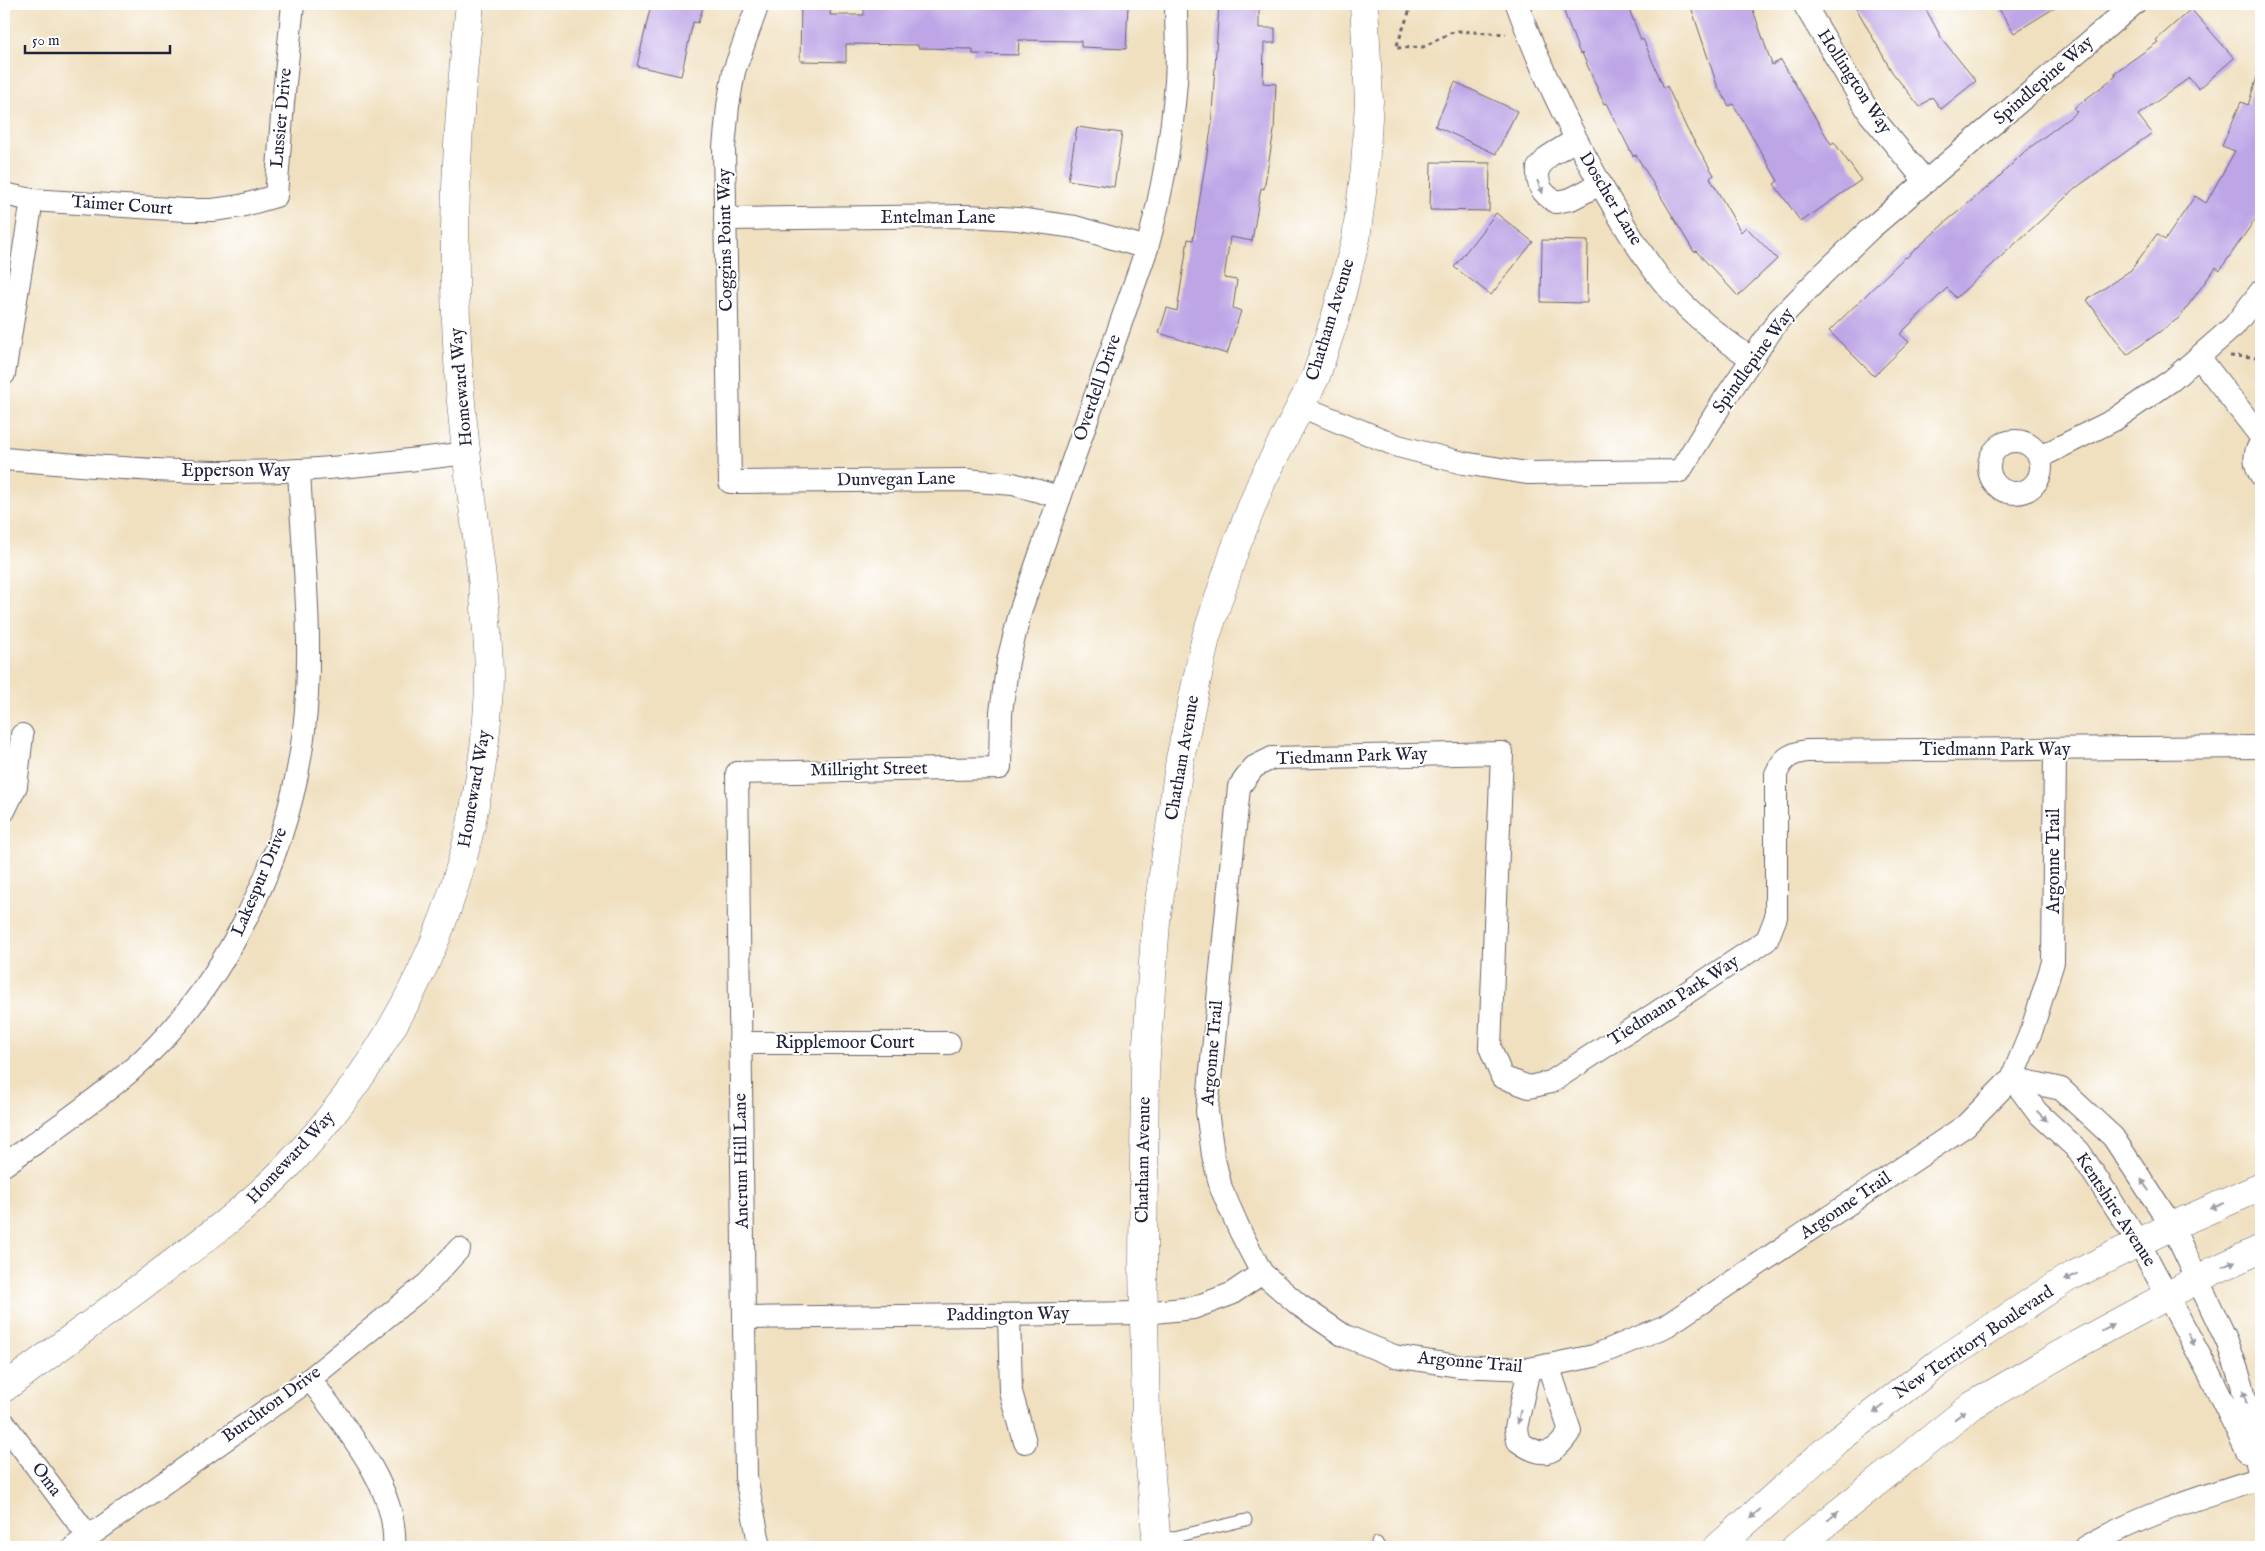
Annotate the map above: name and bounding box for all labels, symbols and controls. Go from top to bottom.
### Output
scale bar [25,22,170,54]
street label: Hollington Way [1811,25,1897,139]
text: 50 m [32,31,60,50]
street label: Spindlepine Way [1989,31,2099,131]
street label: Lussier Drive [266,67,298,169]
street label: Doscher Lane [1573,148,1647,250]
street label: Coggins Point Way [713,168,739,312]
one-way arrow [1537,180,1545,194]
street label: Taimer Court [71,191,173,221]
street label: Entelman Lane [880,207,996,230]
street label: Chatham Avenue [1301,256,1361,384]
street label: Spindlepine Way [1708,304,1800,418]
street label: Homeward Way [445,326,479,447]
street label: Overdell Drive [1069,332,1127,444]
street label: Epperson Way [182,460,291,483]
street label: Dunvegan Lane [836,467,956,493]
street label: Chatham Avenue [1161,694,1205,822]
street label: Homeward Way [453,728,497,850]
street label: Tiedmann Park Way [1919,739,2071,762]
street label: Tiedmann Park Way [1276,743,1428,771]
street label: Millright Street [810,757,928,783]
street label: Argonne Trail [2043,808,2066,915]
street label: Lakespur Drive [227,824,293,940]
street label: Tiedmann Park Way [1604,950,1744,1052]
street label: Argonne Trail [1197,999,1229,1107]
street label: Ripplemoor Court [775,1032,915,1055]
street label: Ancrum Hill Lane [729,1093,755,1230]
street label: Chatham Avenue [1131,1097,1157,1223]
street label: Homeward Way [242,1106,340,1209]
one-way arrow [2036,1110,2048,1122]
street label: Kentshire Avenue [2070,1149,2160,1271]
street label: Argonne Trail [1795,1167,1896,1246]
one-way arrow [2140,1178,2150,1192]
one-way arrow [2210,1203,2224,1211]
one-way arrow [2222,1260,2236,1268]
one-way arrow [2064,1273,2077,1282]
street label: New Territory Boulevard [1890,1281,2059,1405]
street label: Paddington Way [946,1302,1070,1328]
one-way arrow [2101,1324,2115,1332]
one-way arrow [2187,1331,2195,1346]
street label: Argonne Trail [1416,1347,1524,1379]
street label: Burchton Drive [218,1362,326,1448]
one-way arrow [2240,1388,2248,1404]
one-way arrow [1873,1403,1886,1414]
one-way arrow [1515,1409,1523,1424]
one-way arrow [1954,1410,1967,1420]
street label: Oma [26,1458,66,1502]
one-way arrow [1750,1508,1762,1520]
one-way arrow [1827,1510,1839,1522]

